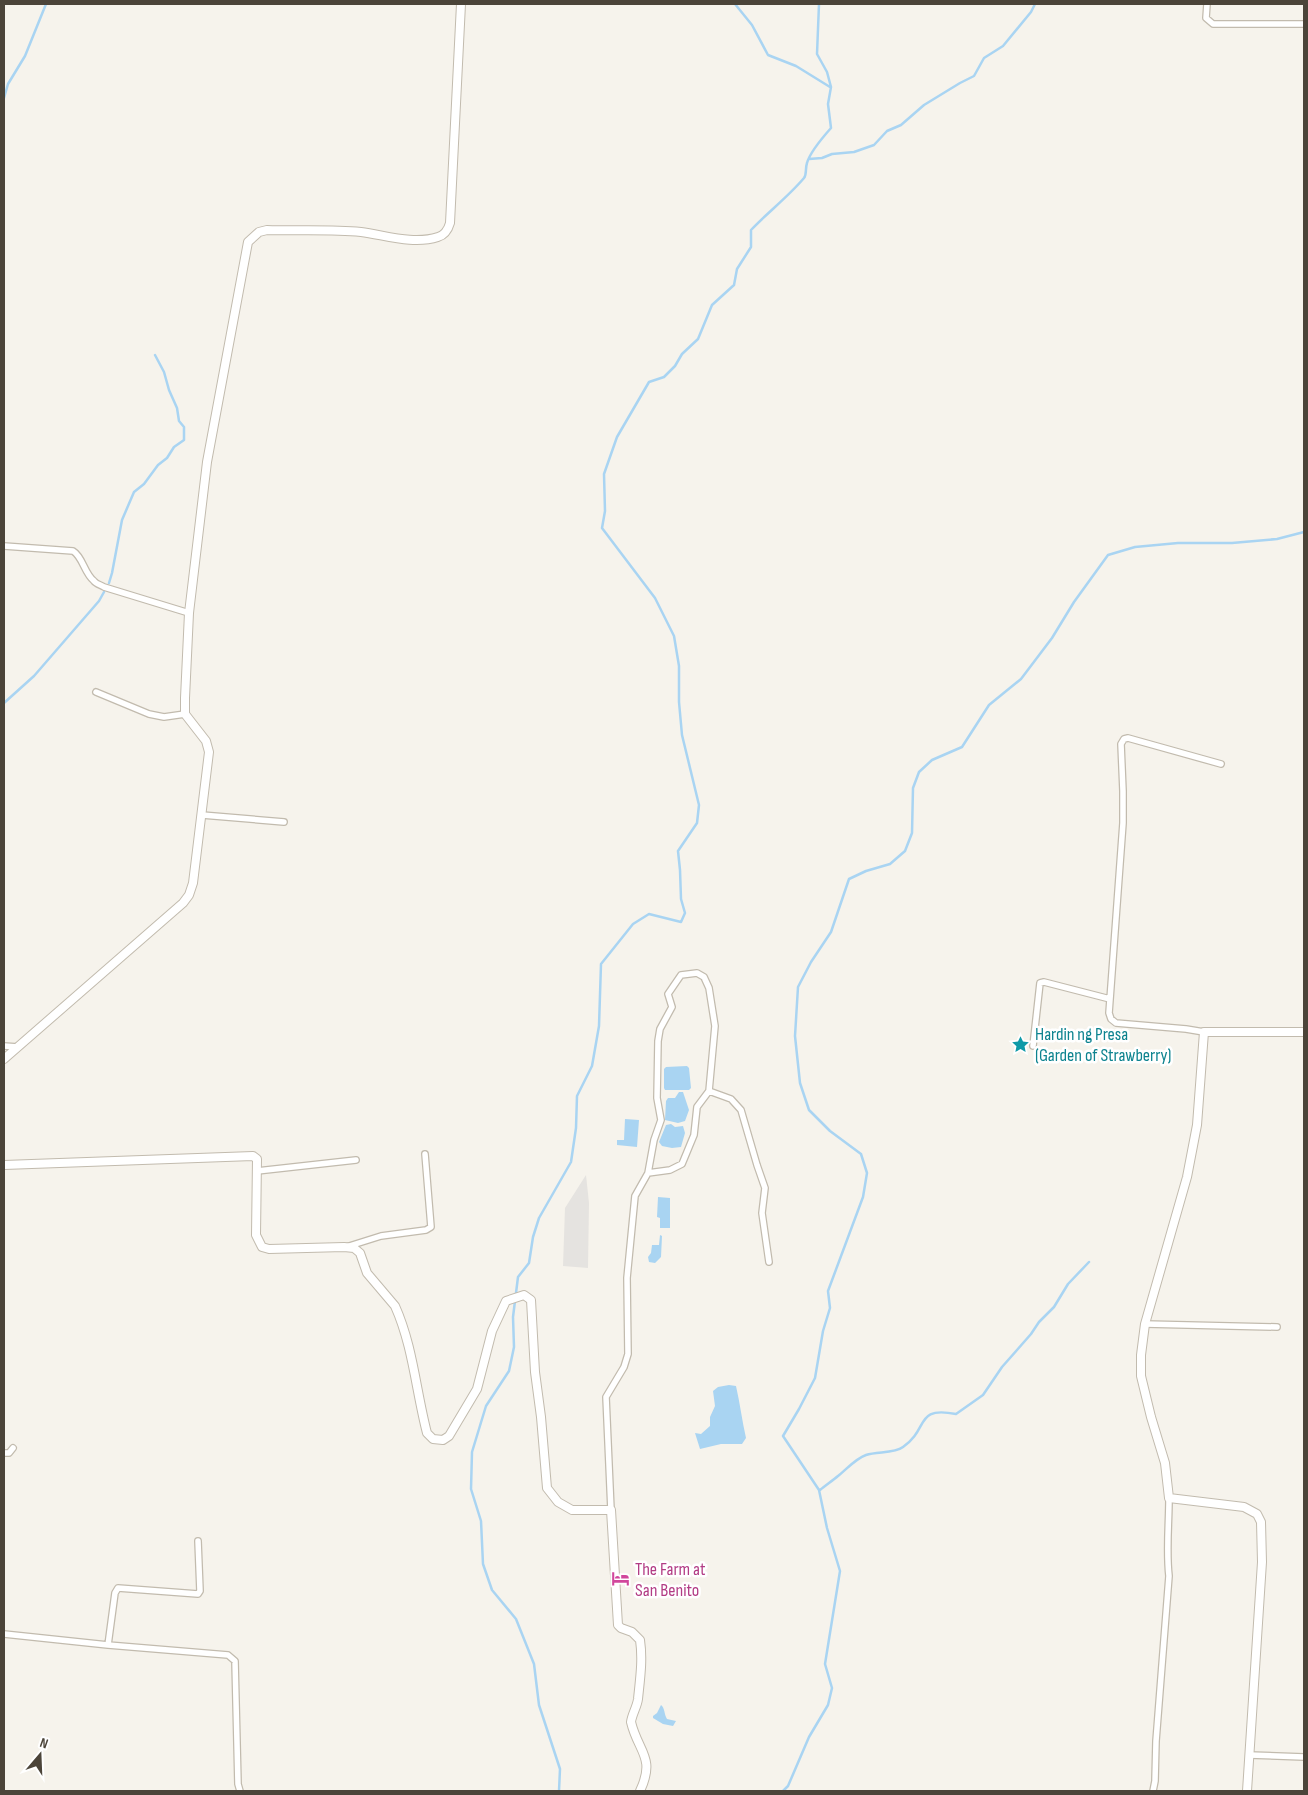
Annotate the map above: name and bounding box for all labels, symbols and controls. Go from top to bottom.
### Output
place label: Hardin ng Presa (Garden of Strawberry) [1035,1024,1171,1066]
place icon: Hardin ng Presa (Garden of Strawberry) [1011,1034,1031,1054]
place label: The Farm at San Benito [635,1559,706,1601]
hotel icon: The Farm at San Benito [611,1569,631,1589]
north arrow [15,1730,65,1780]
text: N [38,1734,50,1752]

